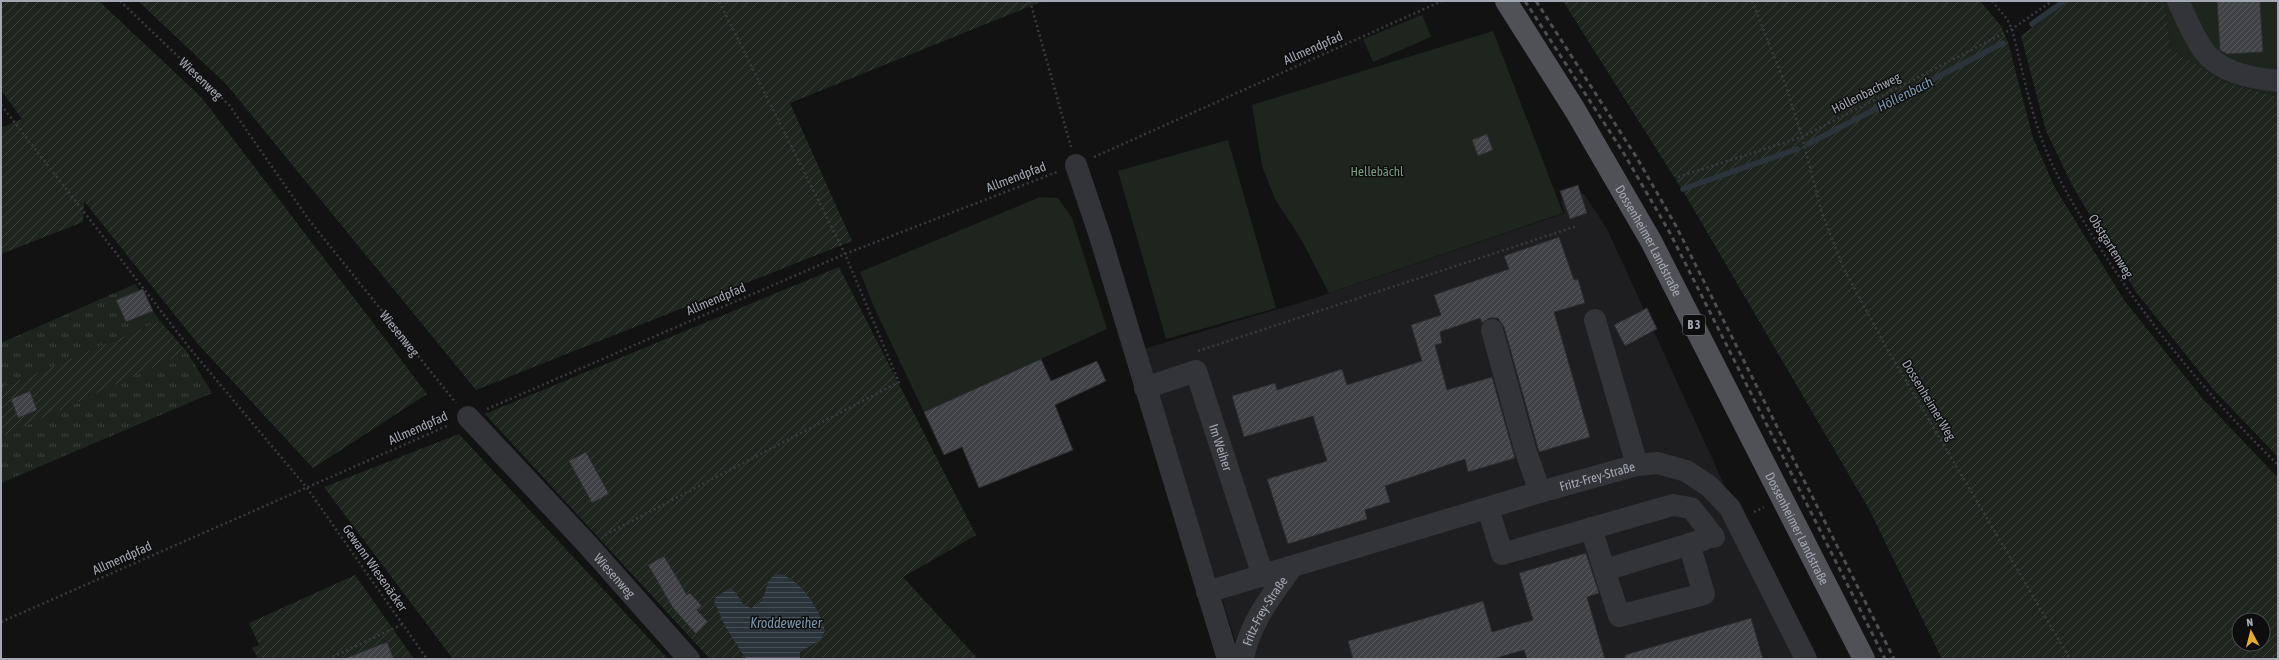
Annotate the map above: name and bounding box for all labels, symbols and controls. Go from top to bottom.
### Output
street label: Allmendpfad [1281,28,1345,68]
street label: Wiesenweg [176,54,226,103]
street label: Höllenbachweg [1829,69,1903,117]
water label: Höllenbach [1875,73,1936,115]
street label: Allmendpfad [984,159,1048,195]
park label: Hellebächl [1351,164,1404,179]
street label: Dossenheimer Landstraße [1613,182,1685,299]
street label: Obstgartenweg [2086,211,2137,281]
street label: Allmendpfad [684,280,748,318]
street label: Wiesenweg [377,307,423,359]
road number: B 3 [1683,315,1705,335]
street label: Dossenheimer Weg [1899,357,1959,443]
street label: Allmendpfad [386,408,450,448]
street label: Im Weiher [1206,422,1236,473]
street label: Fritz-Frey-Straße [1558,458,1637,494]
street label: Dossenheimer Landstraße [1762,470,1832,587]
street label: Gewann Wiesenäcker [340,522,410,614]
street label: Allmendpfad [90,538,154,578]
street label: Wiesenweg [591,550,639,601]
street label: Fritz-Frey-Straße [1239,573,1290,648]
north arrow [2231,612,2271,652]
water label: Kroddeweiher [750,615,823,631]
text: N [2246,616,2254,628]

